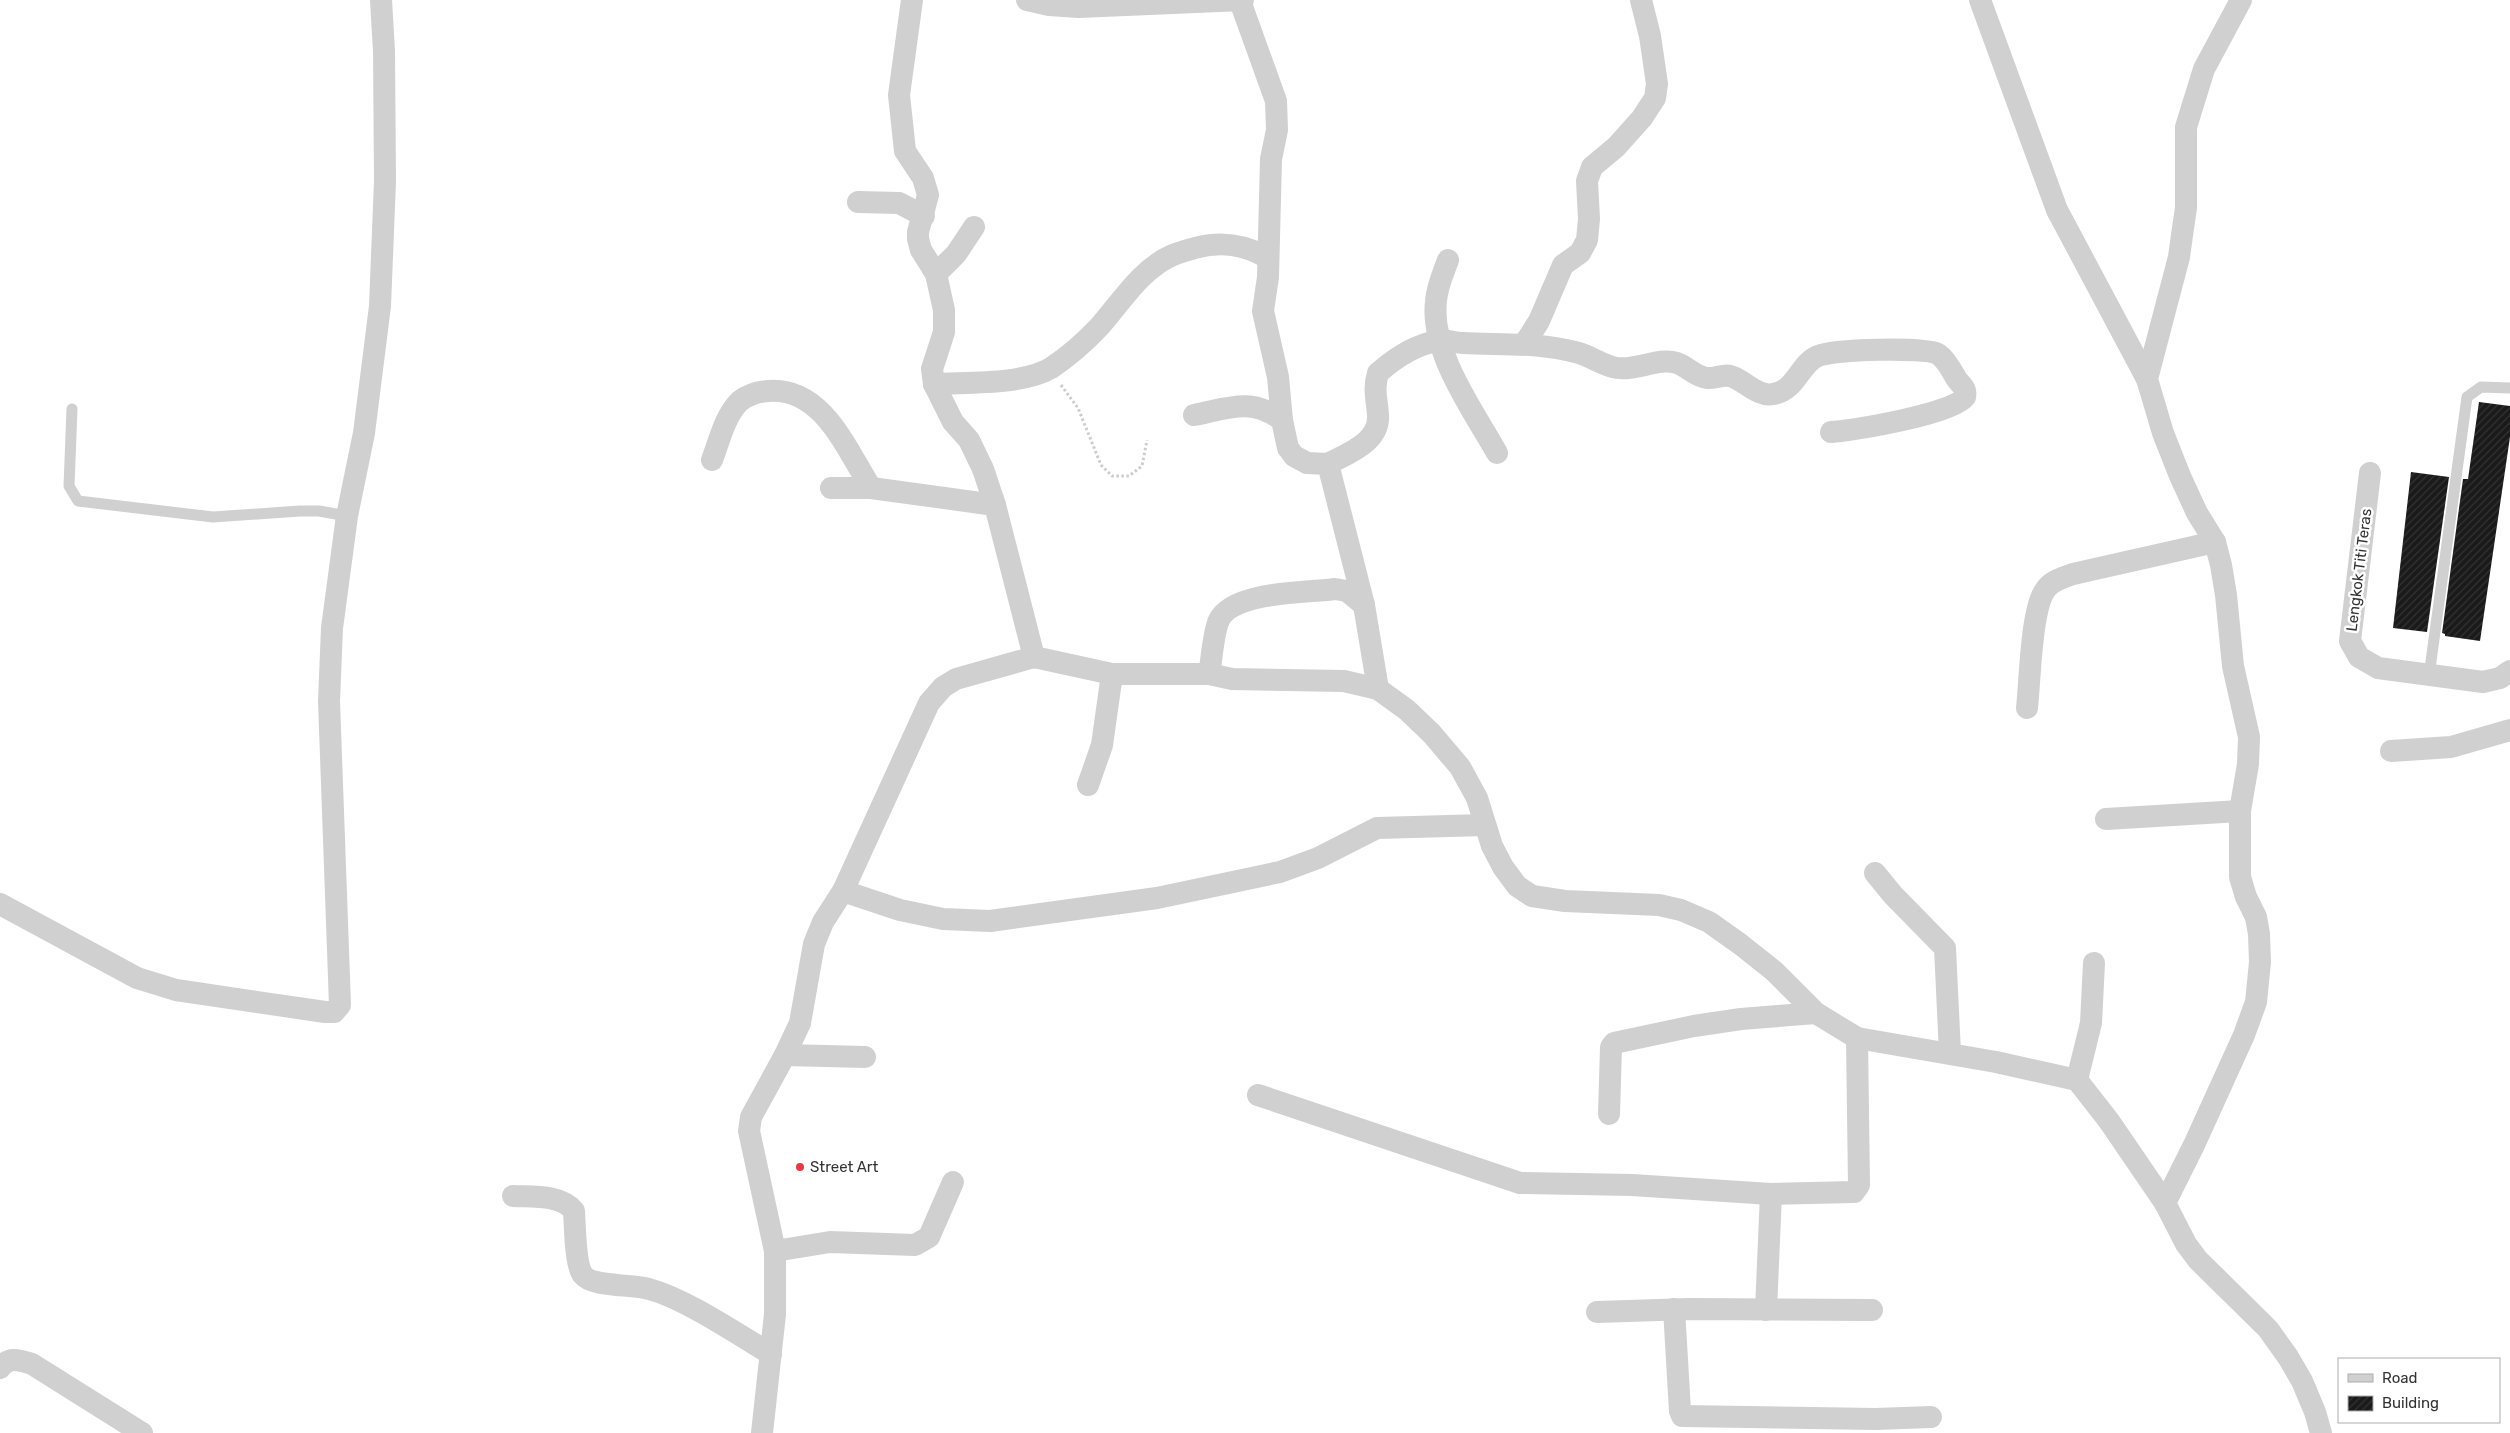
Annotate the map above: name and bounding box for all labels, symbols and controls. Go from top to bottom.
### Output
street label: Lengkok Titi Teras [2343,507,2376,633]
place label: Street Art [810,1158,878,1176]
marker: Street Art [794,1161,806,1173]
legend [2338,1358,2500,1423]
text: Road [2382,1369,2418,1387]
text: Building [2382,1394,2439,1412]

